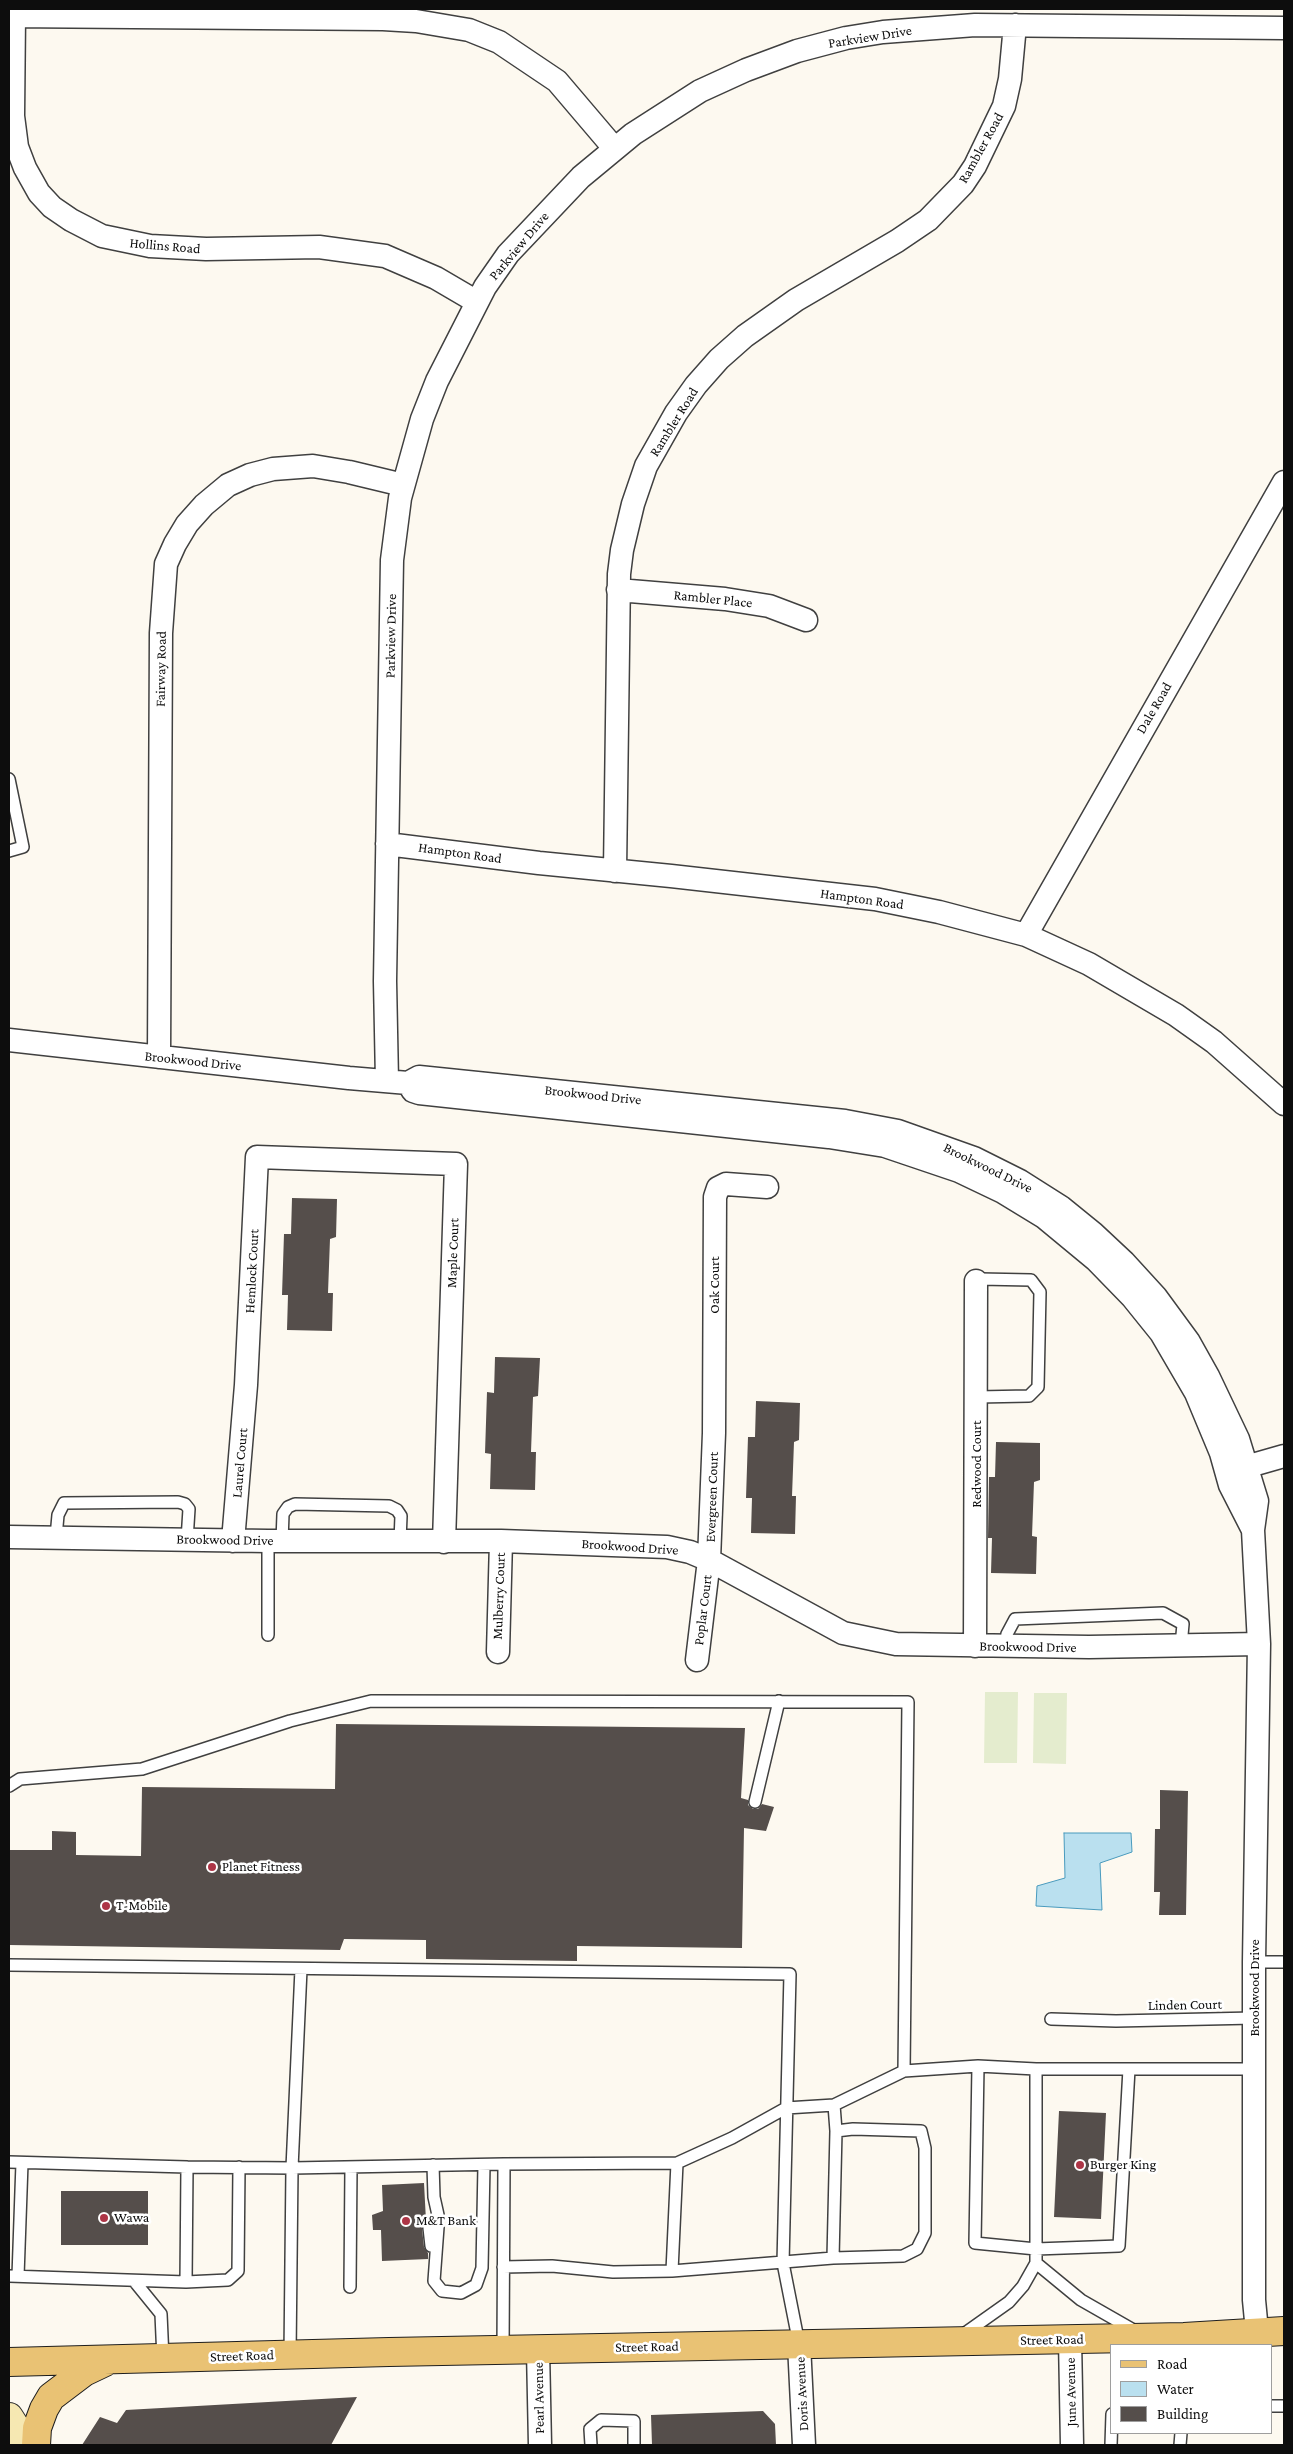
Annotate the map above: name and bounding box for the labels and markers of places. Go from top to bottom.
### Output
place label: Planet Fitness [222,1859,300,1875]
marker: Planet Fitness [206,1861,218,1873]
place label: T-Mobile [116,1898,168,1914]
marker: T-Mobile [100,1900,112,1912]
place label: Burger King [1090,2157,1156,2173]
marker: Burger King [1074,2159,1086,2171]
place label: Wawa [114,2210,149,2226]
marker: Wawa [98,2212,110,2224]
place label: M&T Bank [416,2213,476,2229]
marker: M&T Bank [400,2215,412,2227]

